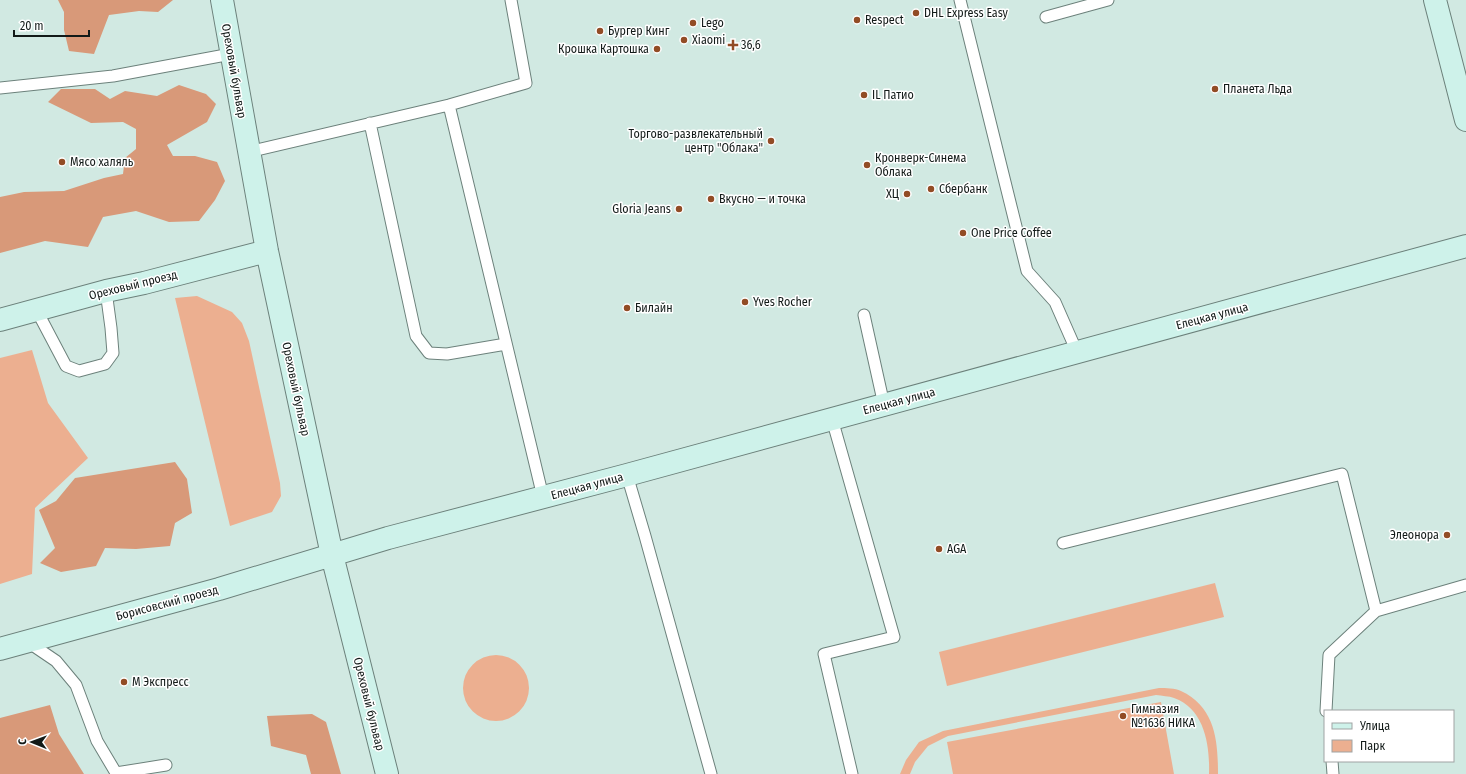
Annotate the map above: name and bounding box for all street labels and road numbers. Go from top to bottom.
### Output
street label: Ореховый бульвар [219,23,249,119]
street label: Ореховый проезд [87,267,179,303]
street label: Елецкая улица [1174,300,1250,332]
street label: Ореховый бульвар [279,341,313,437]
street label: Елецкая улица [861,385,937,417]
street label: Елецкая улица [549,470,625,502]
street label: Борисовский проезд [114,583,220,623]
street label: Ореховый бульвар [351,656,387,752]

